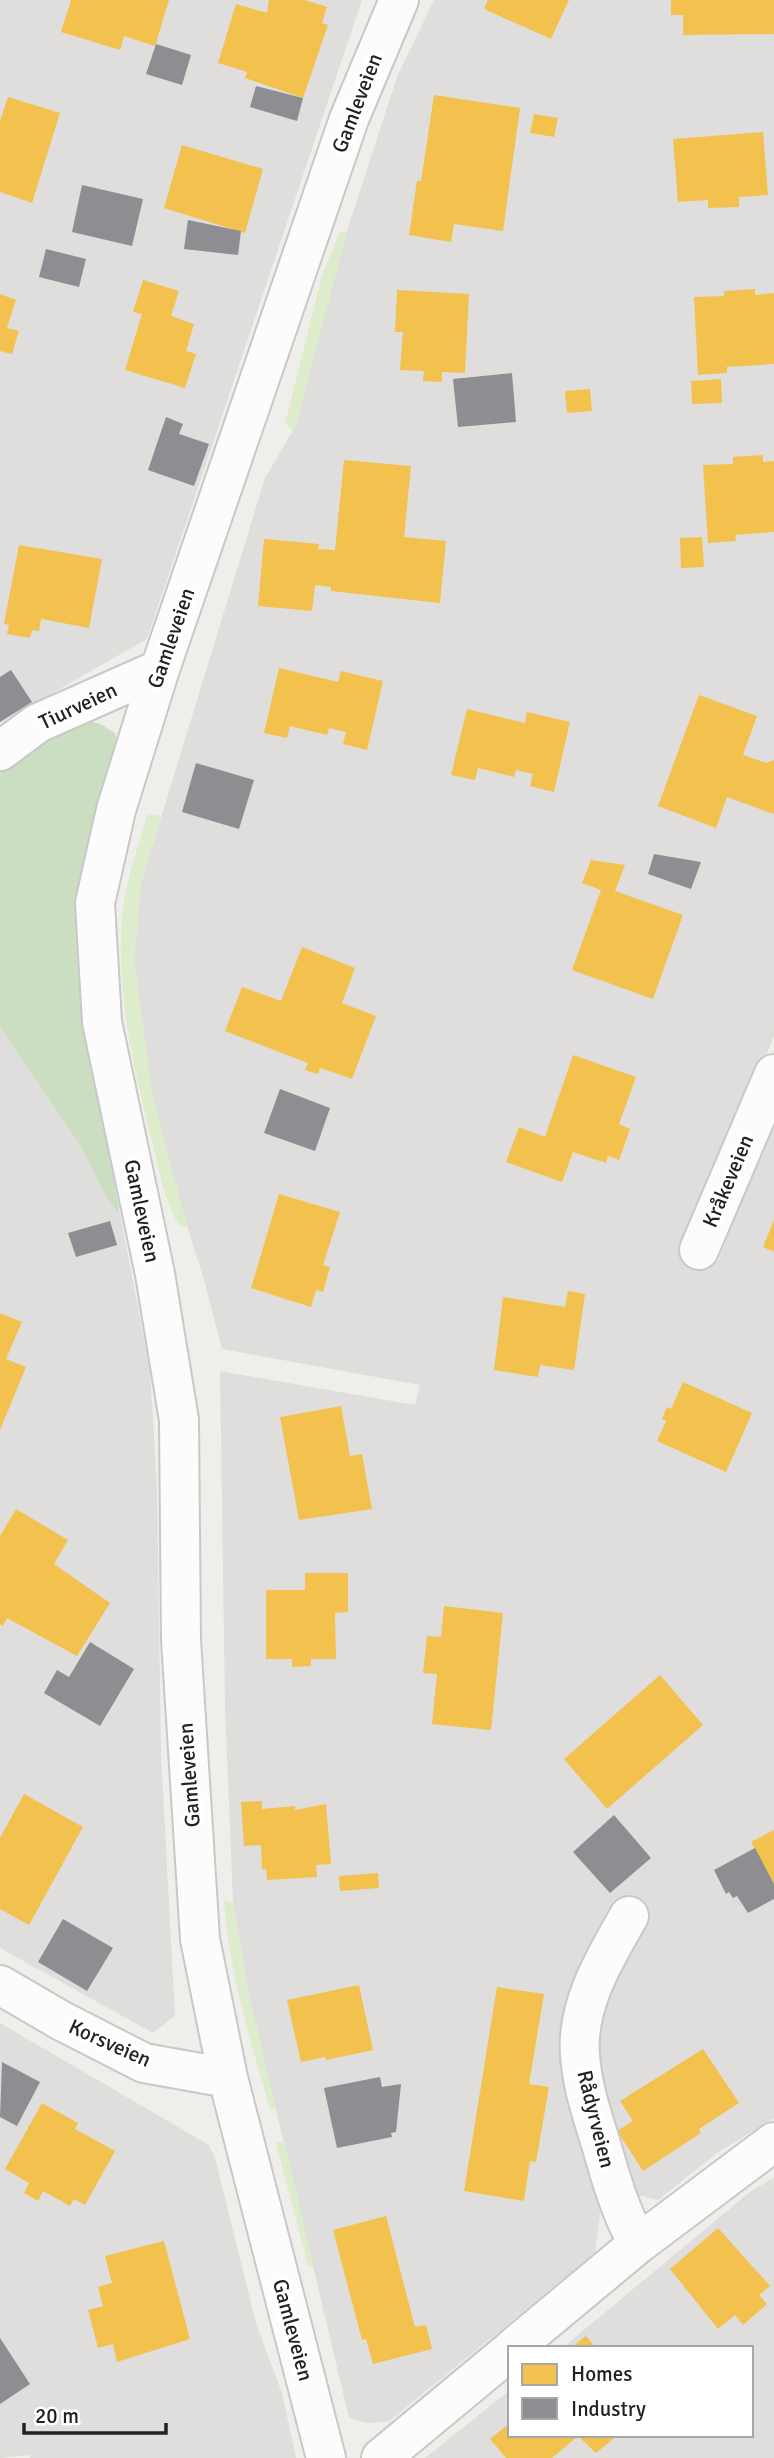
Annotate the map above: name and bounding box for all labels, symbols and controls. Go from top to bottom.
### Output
street label: Gamleveien [326,50,388,156]
street label: Gamleveien [142,584,200,692]
street label: Tiurveien [35,677,121,735]
street label: Kråkeveien [697,1131,759,1231]
street label: Gamleveien [118,1157,166,1265]
street label: Gamleveien [172,1722,206,1828]
street label: Korsveien [65,2013,155,2073]
street label: Rådyrveien [571,2067,621,2171]
street label: Gamleveien [267,2276,319,2384]
legend [508,2346,753,2437]
text: Homes [571,2361,633,2387]
scale bar [24,2392,166,2436]
text: Industry [571,2396,646,2422]
text: 20 m [35,2403,79,2429]

